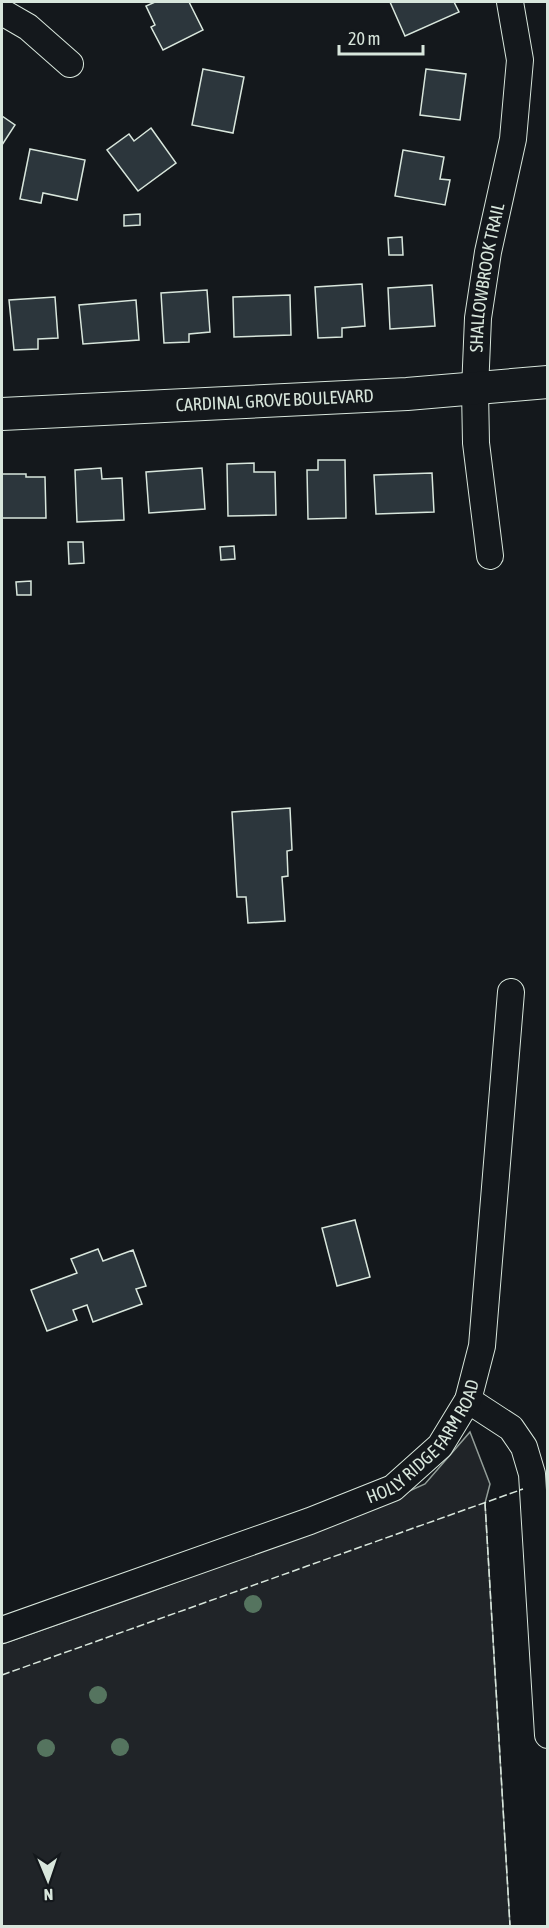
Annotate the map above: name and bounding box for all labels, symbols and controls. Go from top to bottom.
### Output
scale bar [339,18,423,56]
text: 20 m [348,28,380,49]
street label: SHALLOWBROOK TRAIL [466,201,509,353]
street label: CARDINAL GROVE BOULEVARD [175,385,374,415]
street label: HOLLY RIDGE FARM ROAD [363,1377,483,1507]
north arrow [18,1850,78,1910]
text: N [43,1886,54,1904]

